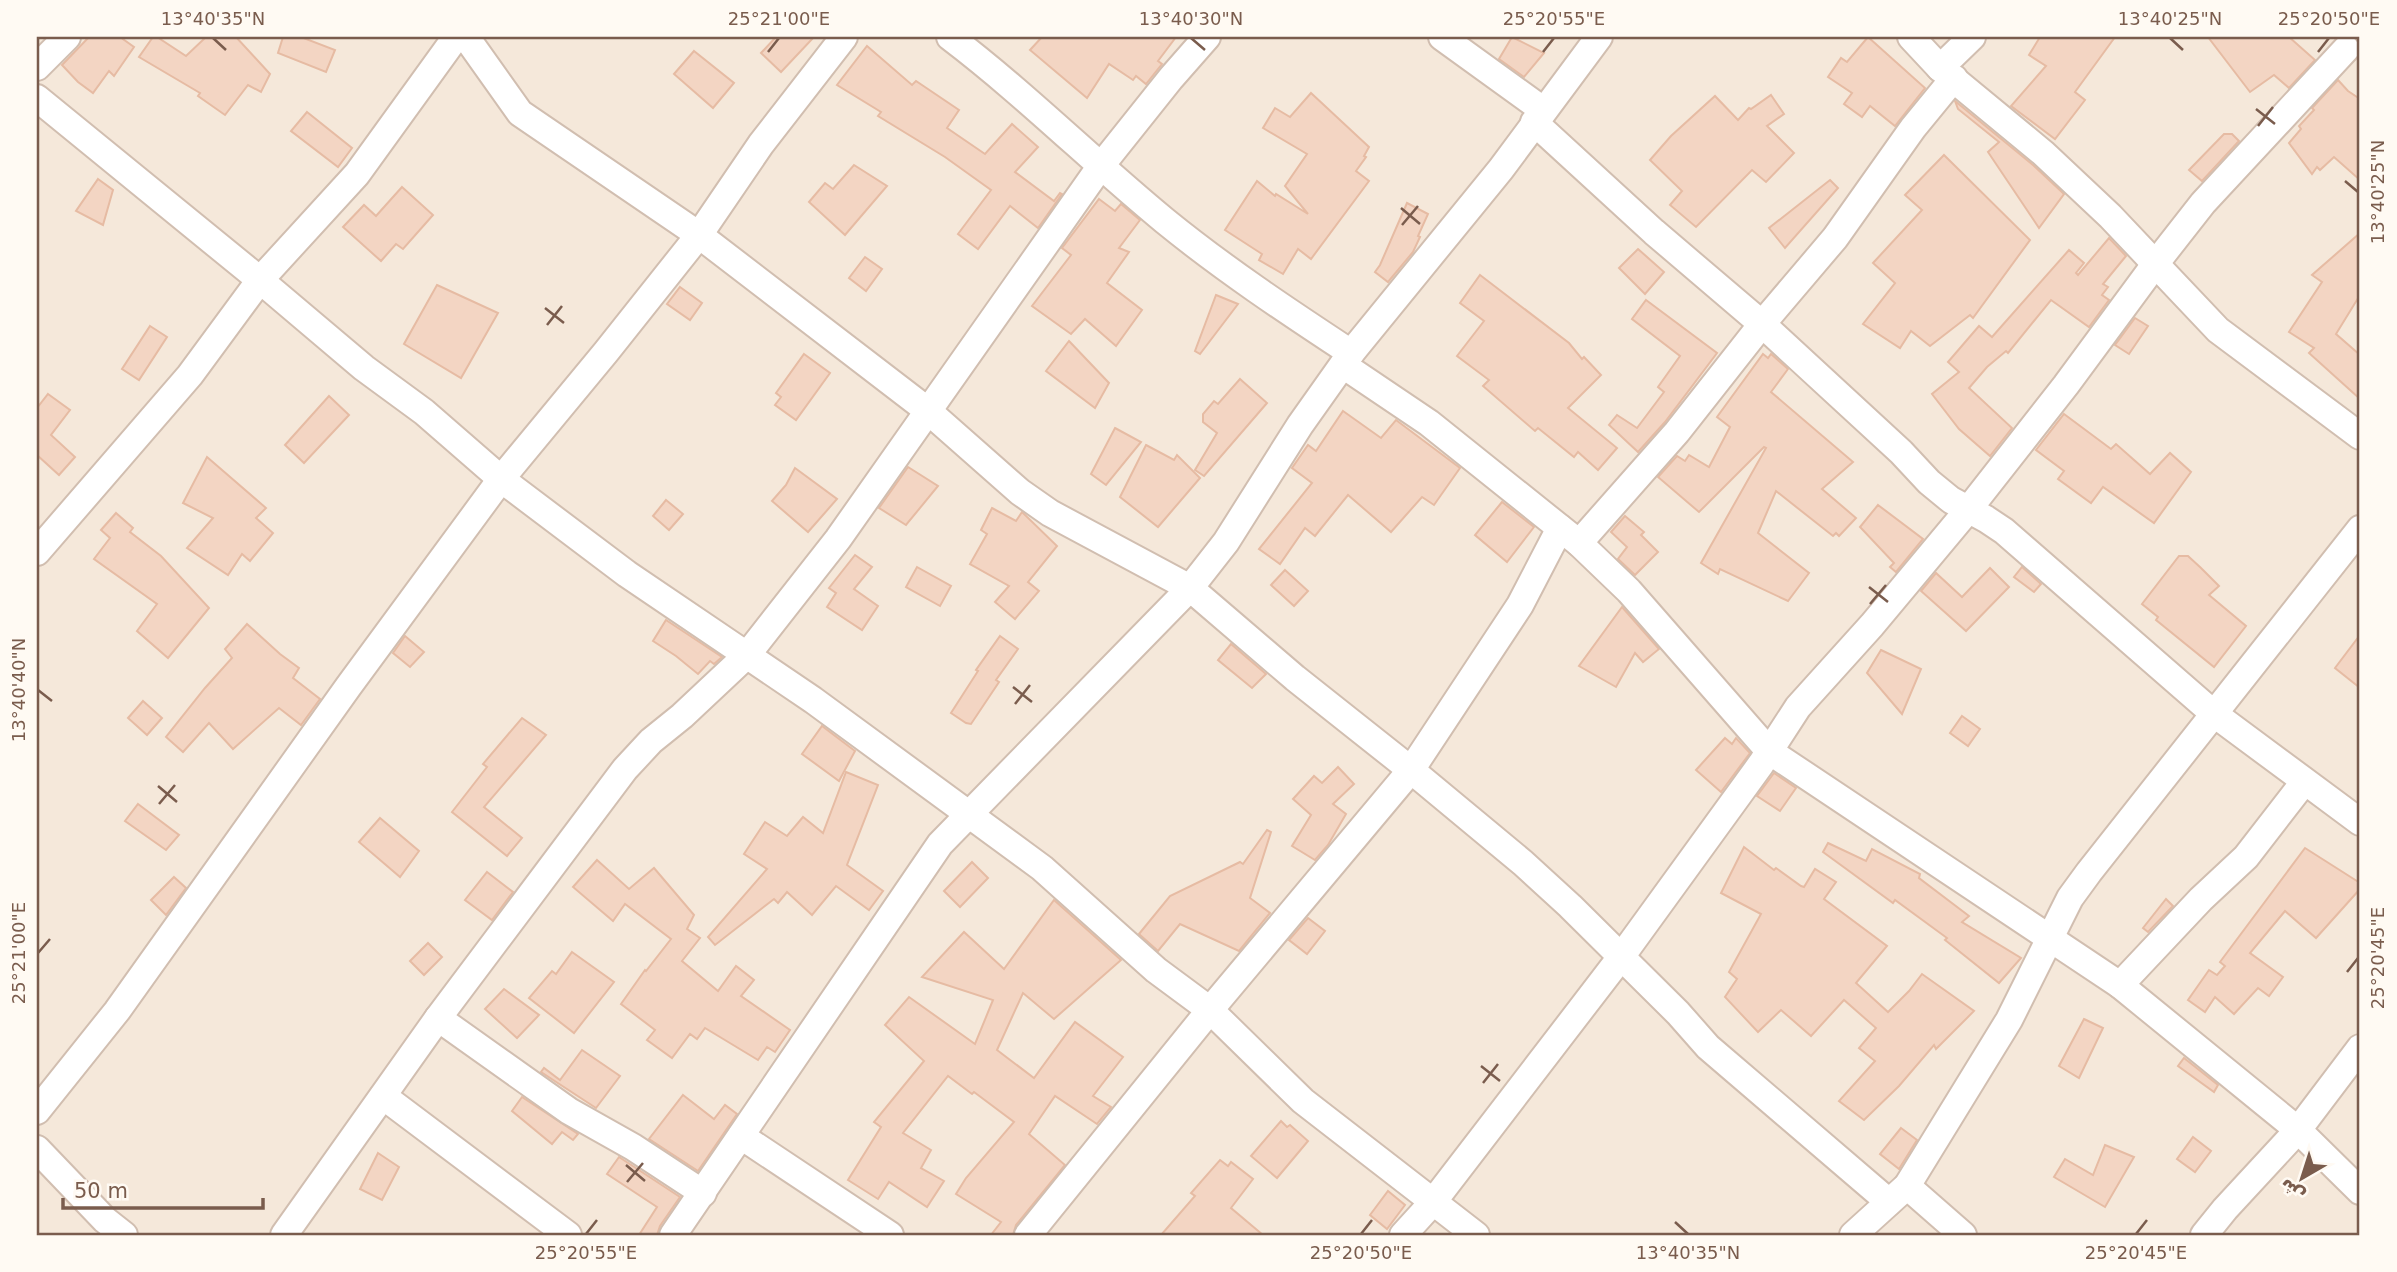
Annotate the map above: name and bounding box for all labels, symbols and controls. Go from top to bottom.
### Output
text: 13°40'35"N [161,8,265,29]
text: 25°21'00"E [728,8,830,29]
text: 13°40'30"N [1139,8,1243,29]
text: 25°20'55"E [1503,8,1605,29]
text: 13°40'25"N [2118,8,2222,29]
text: 25°20'50"E [2278,8,2380,29]
text: 13°40'25"N [2367,140,2388,244]
text: 13°40'40"N [8,638,29,742]
text: 25°21'00"E [8,902,29,1004]
text: 25°20'45"E [2367,907,2388,1009]
north arrow [2268,1142,2338,1212]
scale bar [63,1167,262,1211]
text: ش [2274,1174,2309,1208]
text: 50 m [74,1179,128,1203]
text: 25°20'55"E [535,1242,637,1263]
text: 25°20'50"E [1310,1242,1412,1263]
text: 13°40'35"N [1636,1242,1740,1263]
text: 25°20'45"E [2085,1242,2187,1263]

